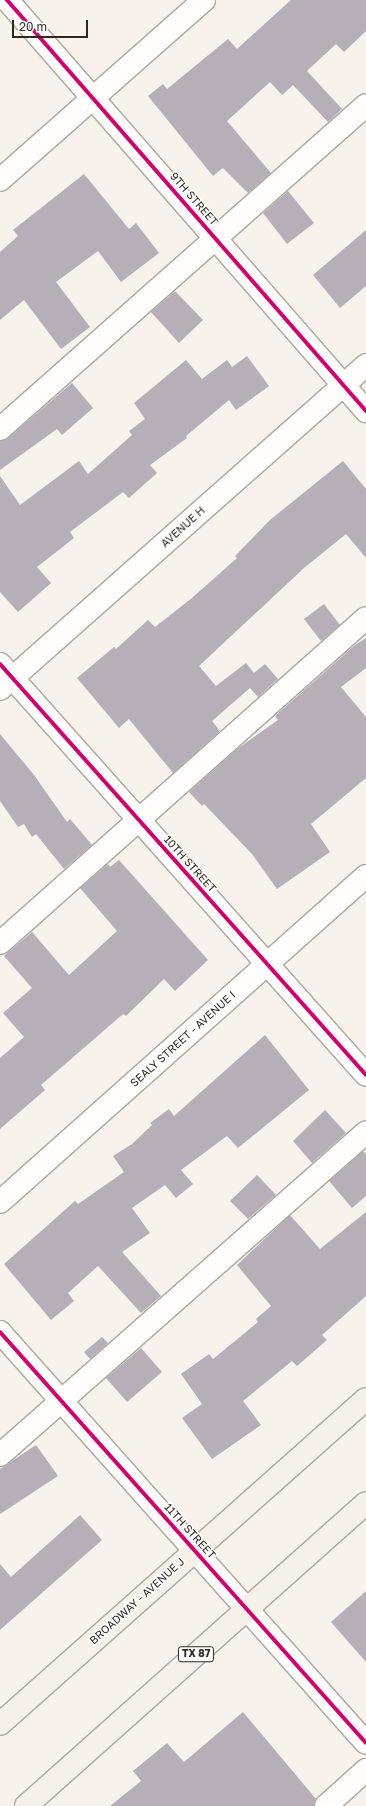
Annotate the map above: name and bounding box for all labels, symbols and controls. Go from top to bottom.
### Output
scale bar [14,12,90,38]
text: 20 m [19,19,47,34]
street label: 9TH STREET [167,170,221,228]
street label: AVENUE H [158,504,208,550]
street label: 10TH STREET [161,833,219,895]
street label: SEALY STREET - AVENUE I [128,988,238,1090]
street label: 11TH STREET [162,1501,218,1561]
street label: BROADWAY - AVENUE J [87,1555,187,1647]
road number: TX 87 [177,1646,215,1662]

